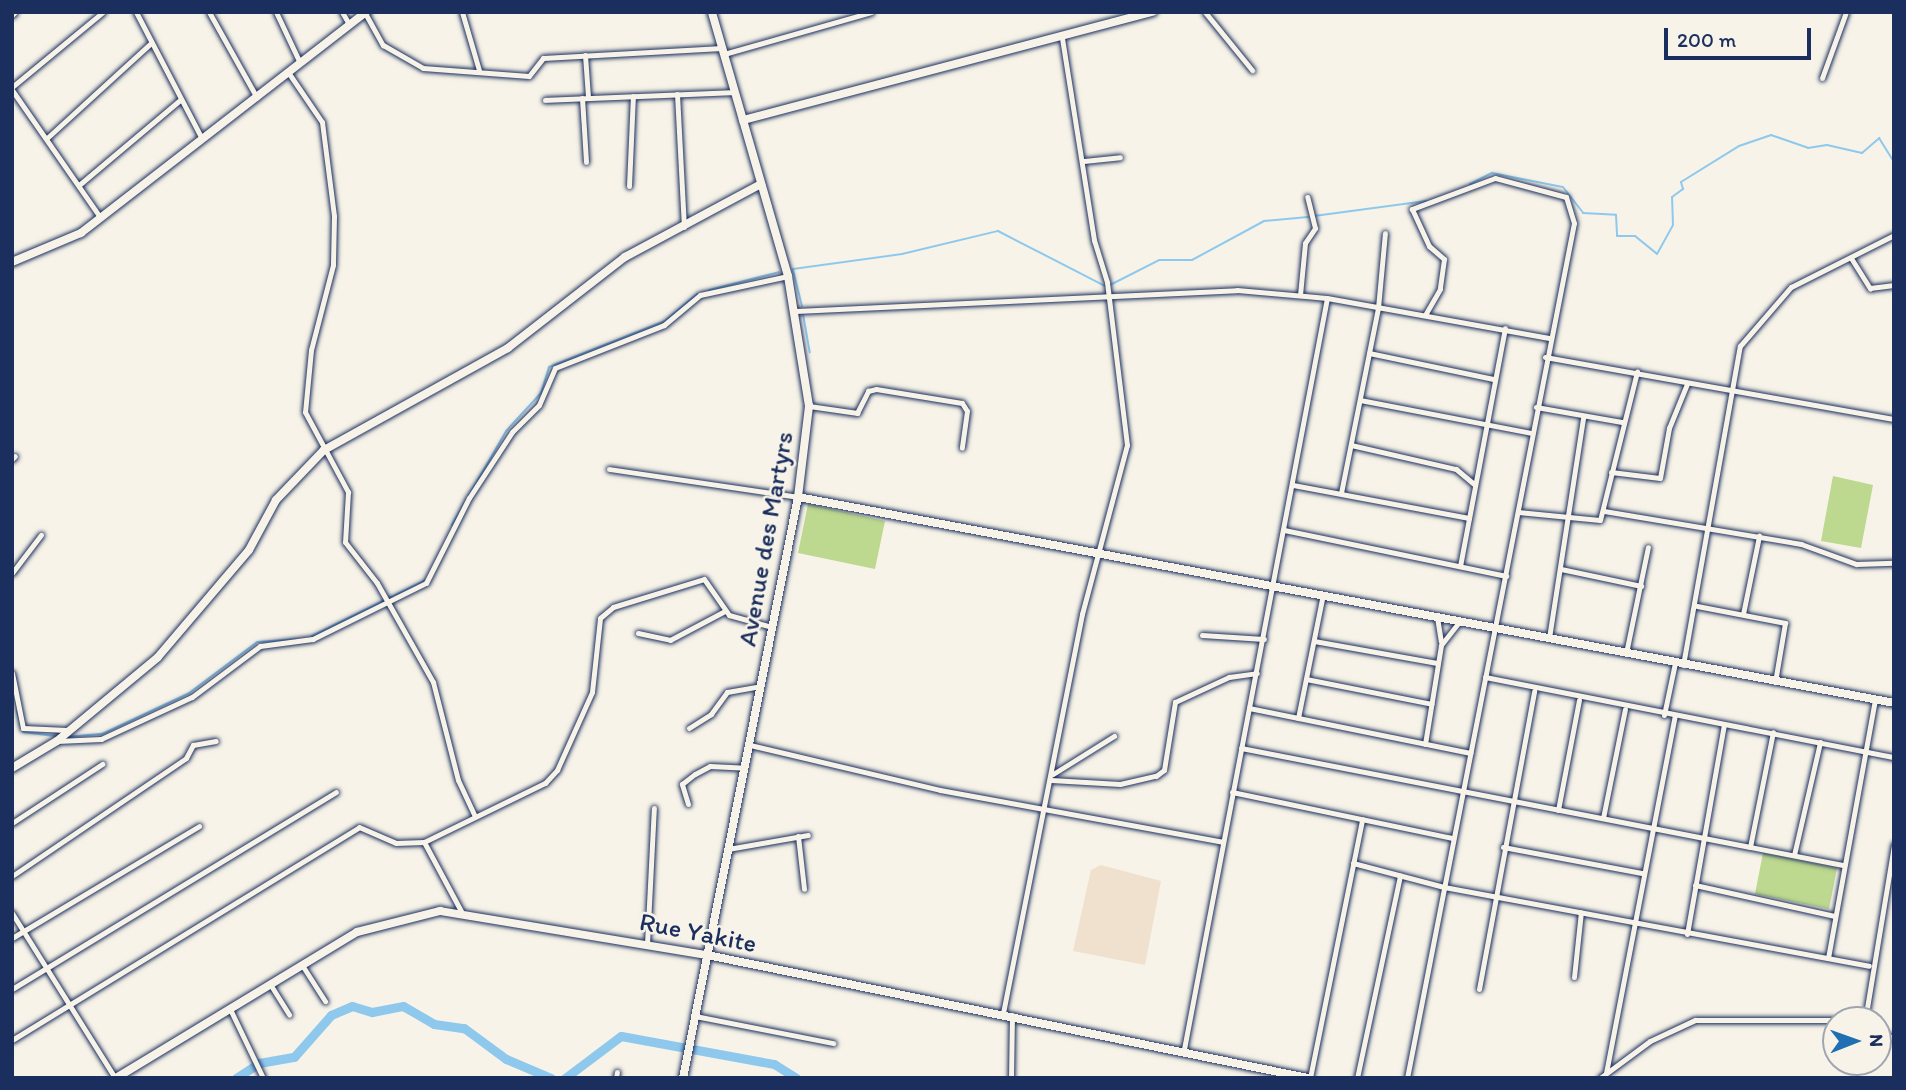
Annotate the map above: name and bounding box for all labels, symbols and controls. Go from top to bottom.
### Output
scale bar [1668,14,1815,58]
text: 200 m [1677,27,1736,52]
street label: Avenue des Martyrs [732,428,800,650]
street label: Rue Yakite [637,907,759,959]
north arrow [1822,1006,1892,1076]
text: N [1865,1034,1888,1047]

